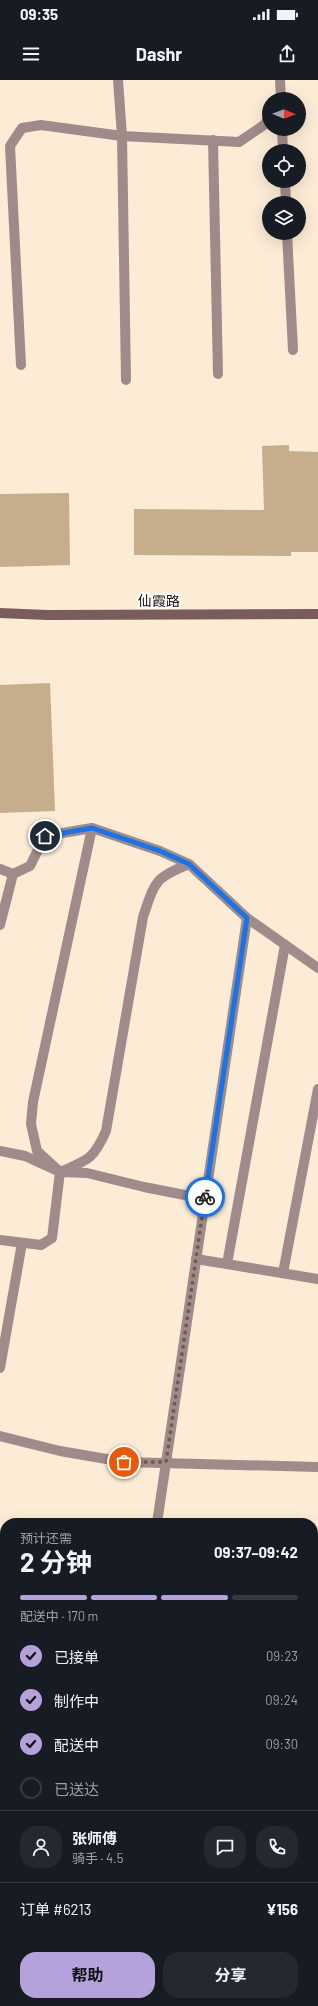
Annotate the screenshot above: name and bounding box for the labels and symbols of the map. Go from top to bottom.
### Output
north arrow [262,92,306,136]
street label: 仙霞路 [138,592,180,609]
pin [28,819,62,853]
courier [185,1177,225,1217]
pin [107,1445,141,1479]

